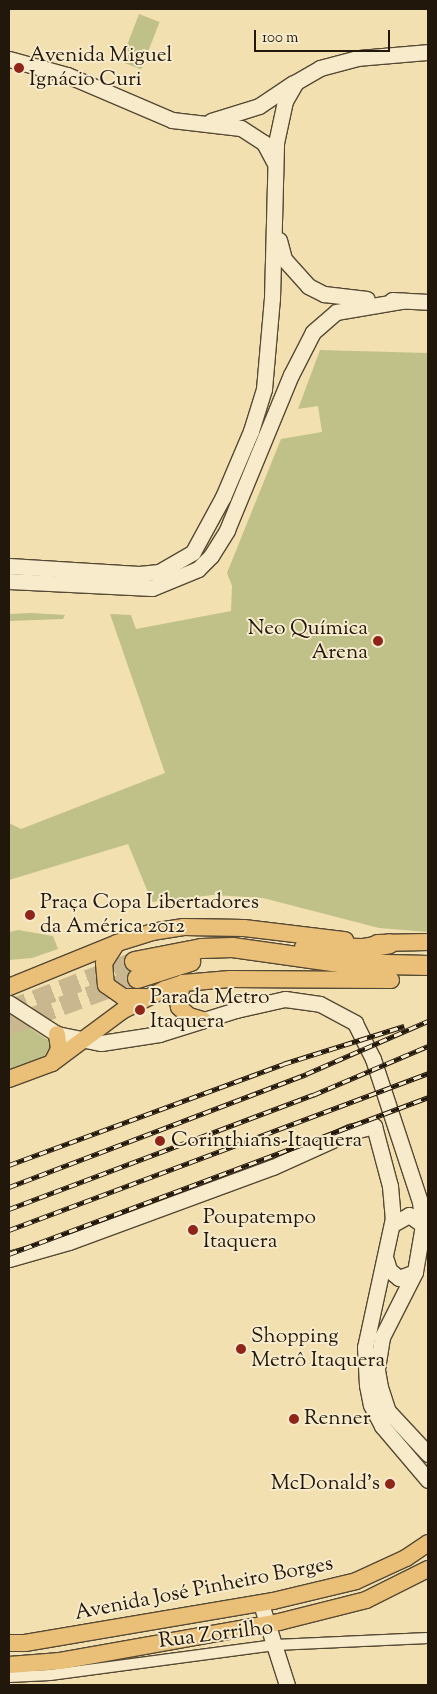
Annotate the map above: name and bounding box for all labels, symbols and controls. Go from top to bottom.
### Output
scale bar [257,20,393,52]
text: 100 m [262,28,298,49]
place label: Avenida Miguel Ignácio Curi [29,43,172,93]
marker: Avenida Miguel Ignácio Curi [13,62,25,74]
place label: Neo Química Arena [248,616,368,666]
marker: Neo Química Arena [372,635,384,647]
place label: Praça Copa Libertadores da América 2012 [40,890,259,940]
marker: Praça Copa Libertadores da América 2012 [24,909,36,921]
place label: Parada Metro Itaquera [150,985,269,1035]
marker: Parada Metro Itaquera [134,1004,146,1016]
place label: Corinthians-Itaquera [171,1128,362,1154]
marker: Corinthians-Itaquera [153,1134,167,1148]
place label: Poupatempo Itaquera [203,1205,316,1255]
marker: Poupatempo Itaquera [187,1224,199,1236]
place label: Shopping Metrô Itaquera [251,1324,385,1374]
marker: Shopping Metrô Itaquera [235,1343,247,1355]
place label: Renner [304,1406,371,1432]
marker: Renner [288,1413,300,1425]
place label: McDonald's [271,1471,380,1497]
marker: McDonald's [384,1478,396,1490]
street label: Avenida José Pinheiro Borges [73,1552,335,1626]
street label: Rua Zorrilho [157,1615,275,1655]

